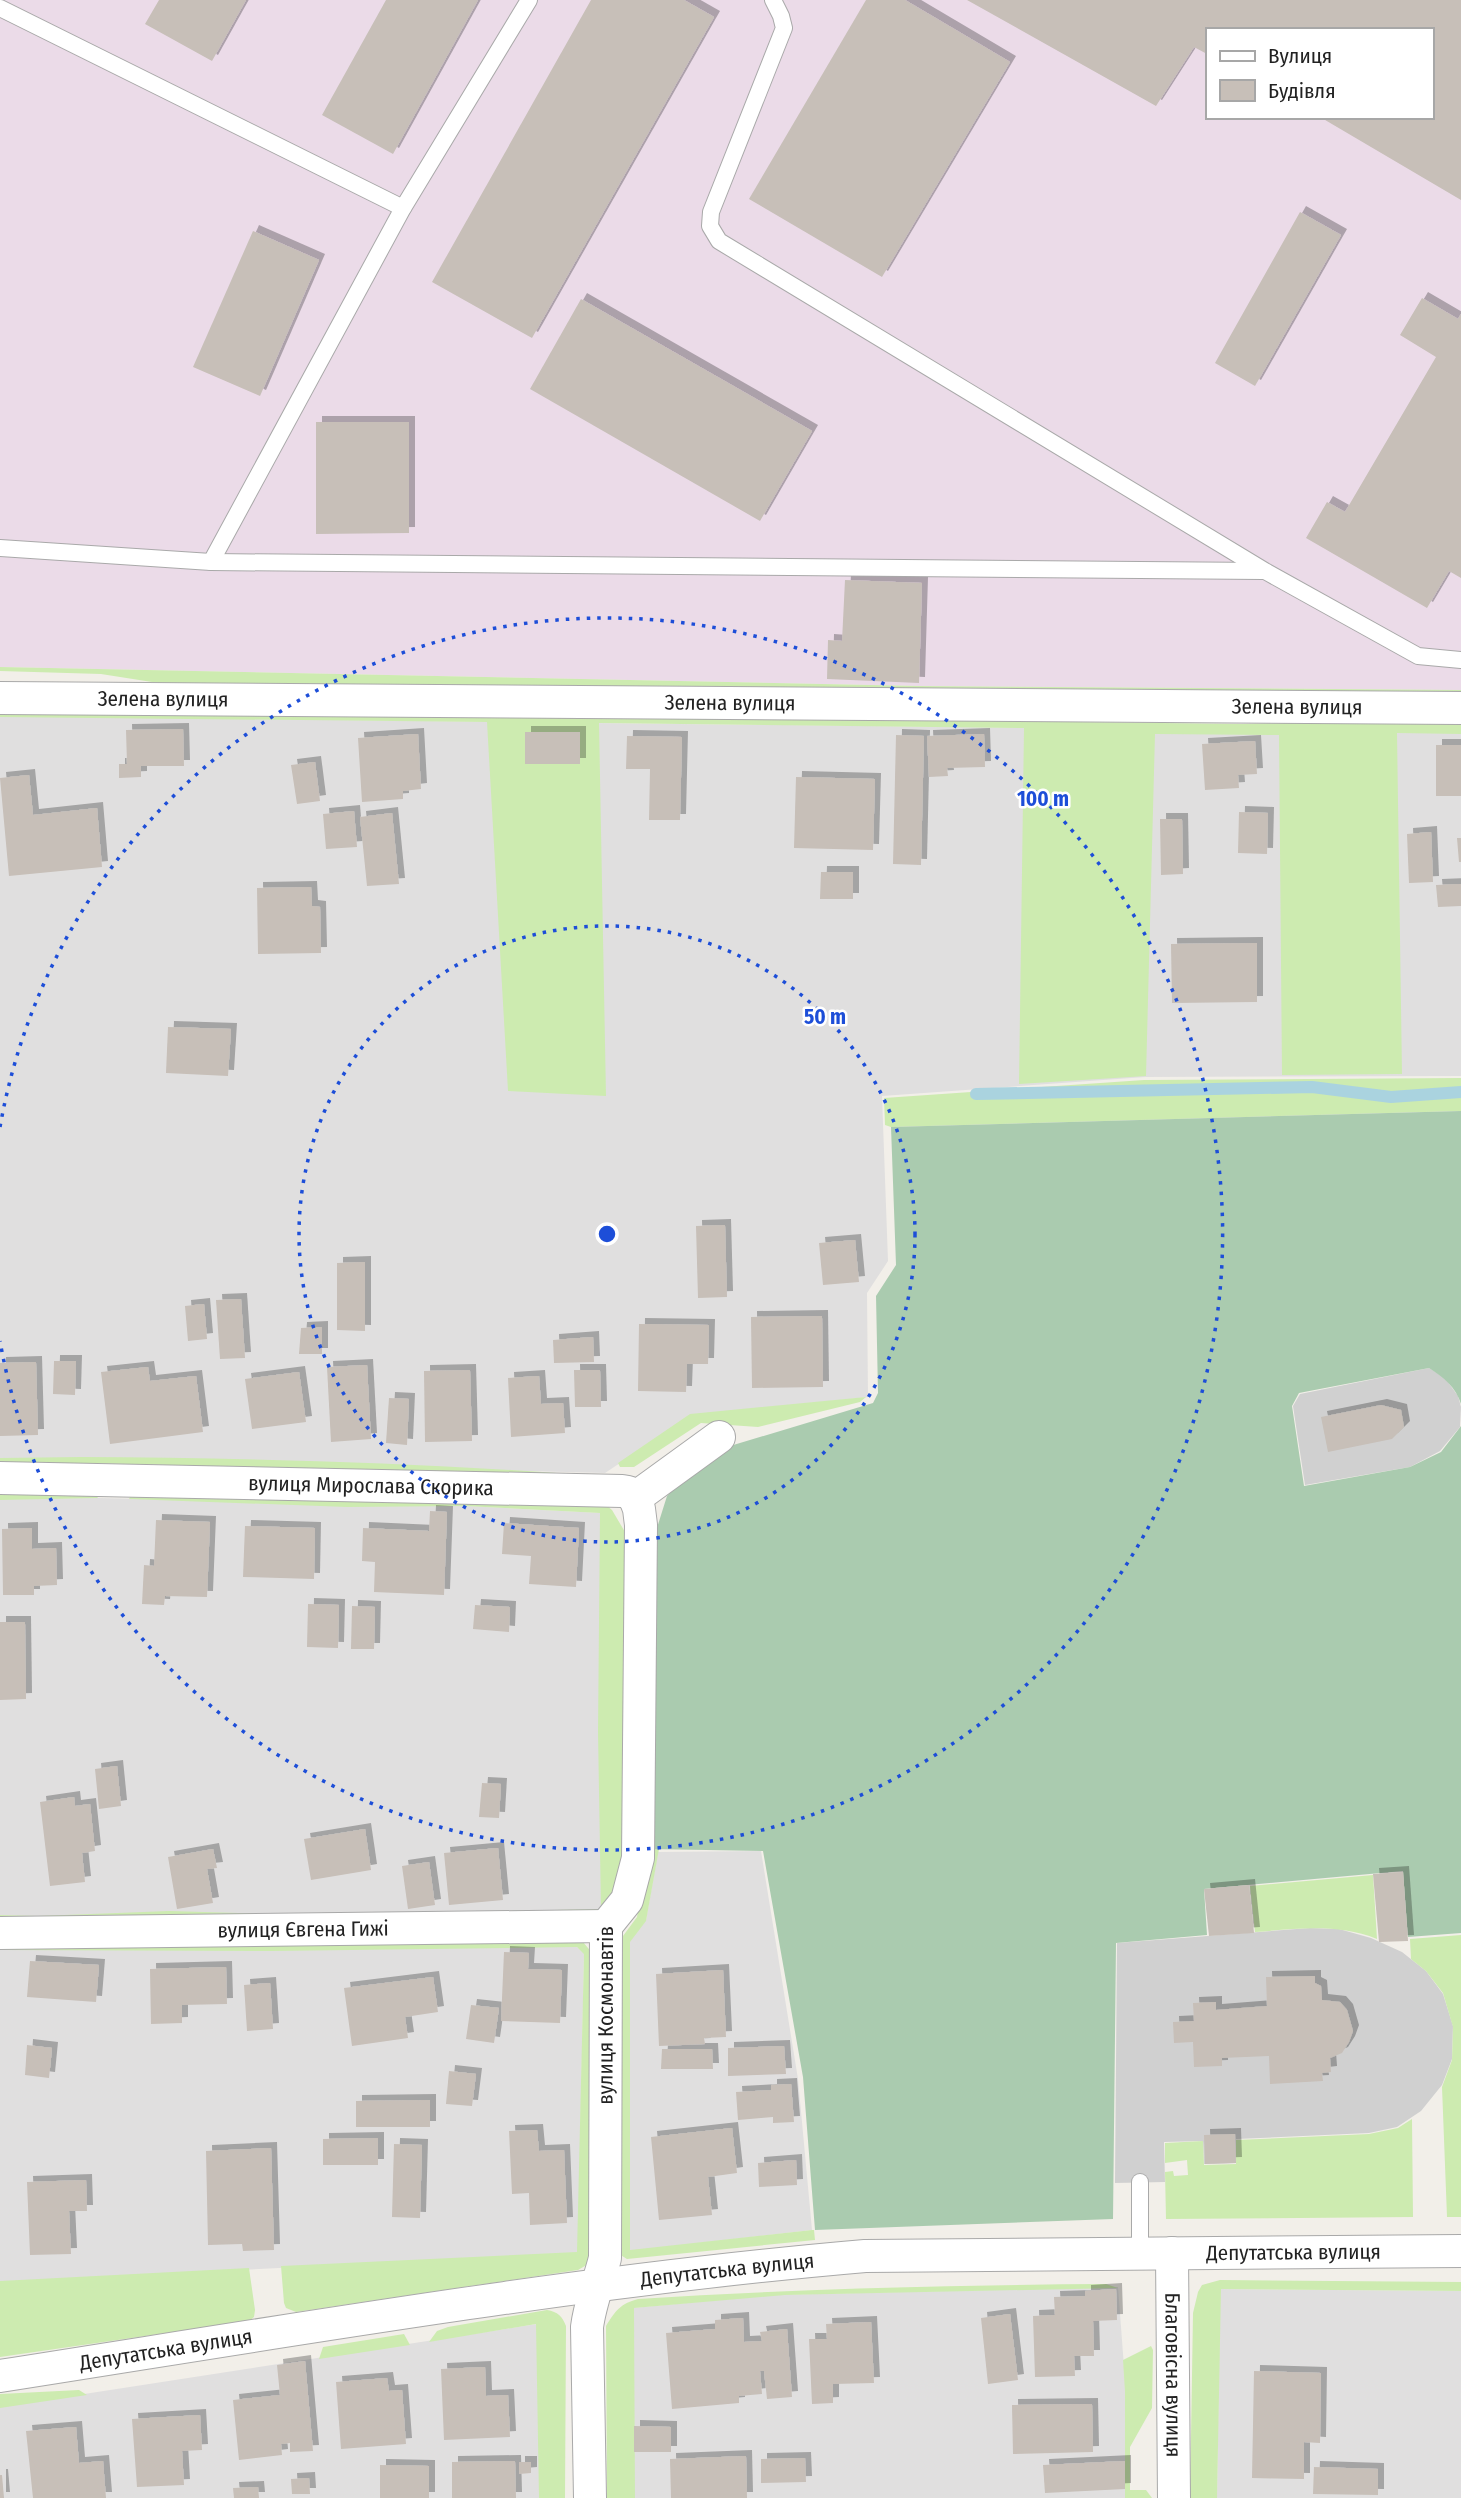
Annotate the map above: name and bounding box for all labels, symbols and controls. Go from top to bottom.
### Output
legend [1206,28,1433,119]
text: Вулиця [1268,43,1332,69]
text: Будівля [1268,78,1336,104]
street label: Зелена вулиця [98,686,228,713]
street label: Зелена вулиця [664,690,795,716]
street label: Зелена вулиця [1231,693,1362,720]
text: 100 m [1017,786,1069,812]
text: 50 m [804,1004,846,1030]
centre of rings [595,1222,619,1246]
street label: вулиця Мирослава Скорика [248,1470,494,1501]
street label: вулиця Євгена Гижі [217,1916,389,1943]
street label: вулиця Космонавтів [592,1926,619,2105]
street label: Депутатська вулиця [1205,2239,1381,2266]
street label: Депутатська вулиця [638,2248,815,2293]
street label: Благовісна вулиця [1159,2292,1187,2458]
street label: Депутатська вулиця [77,2323,254,2376]

